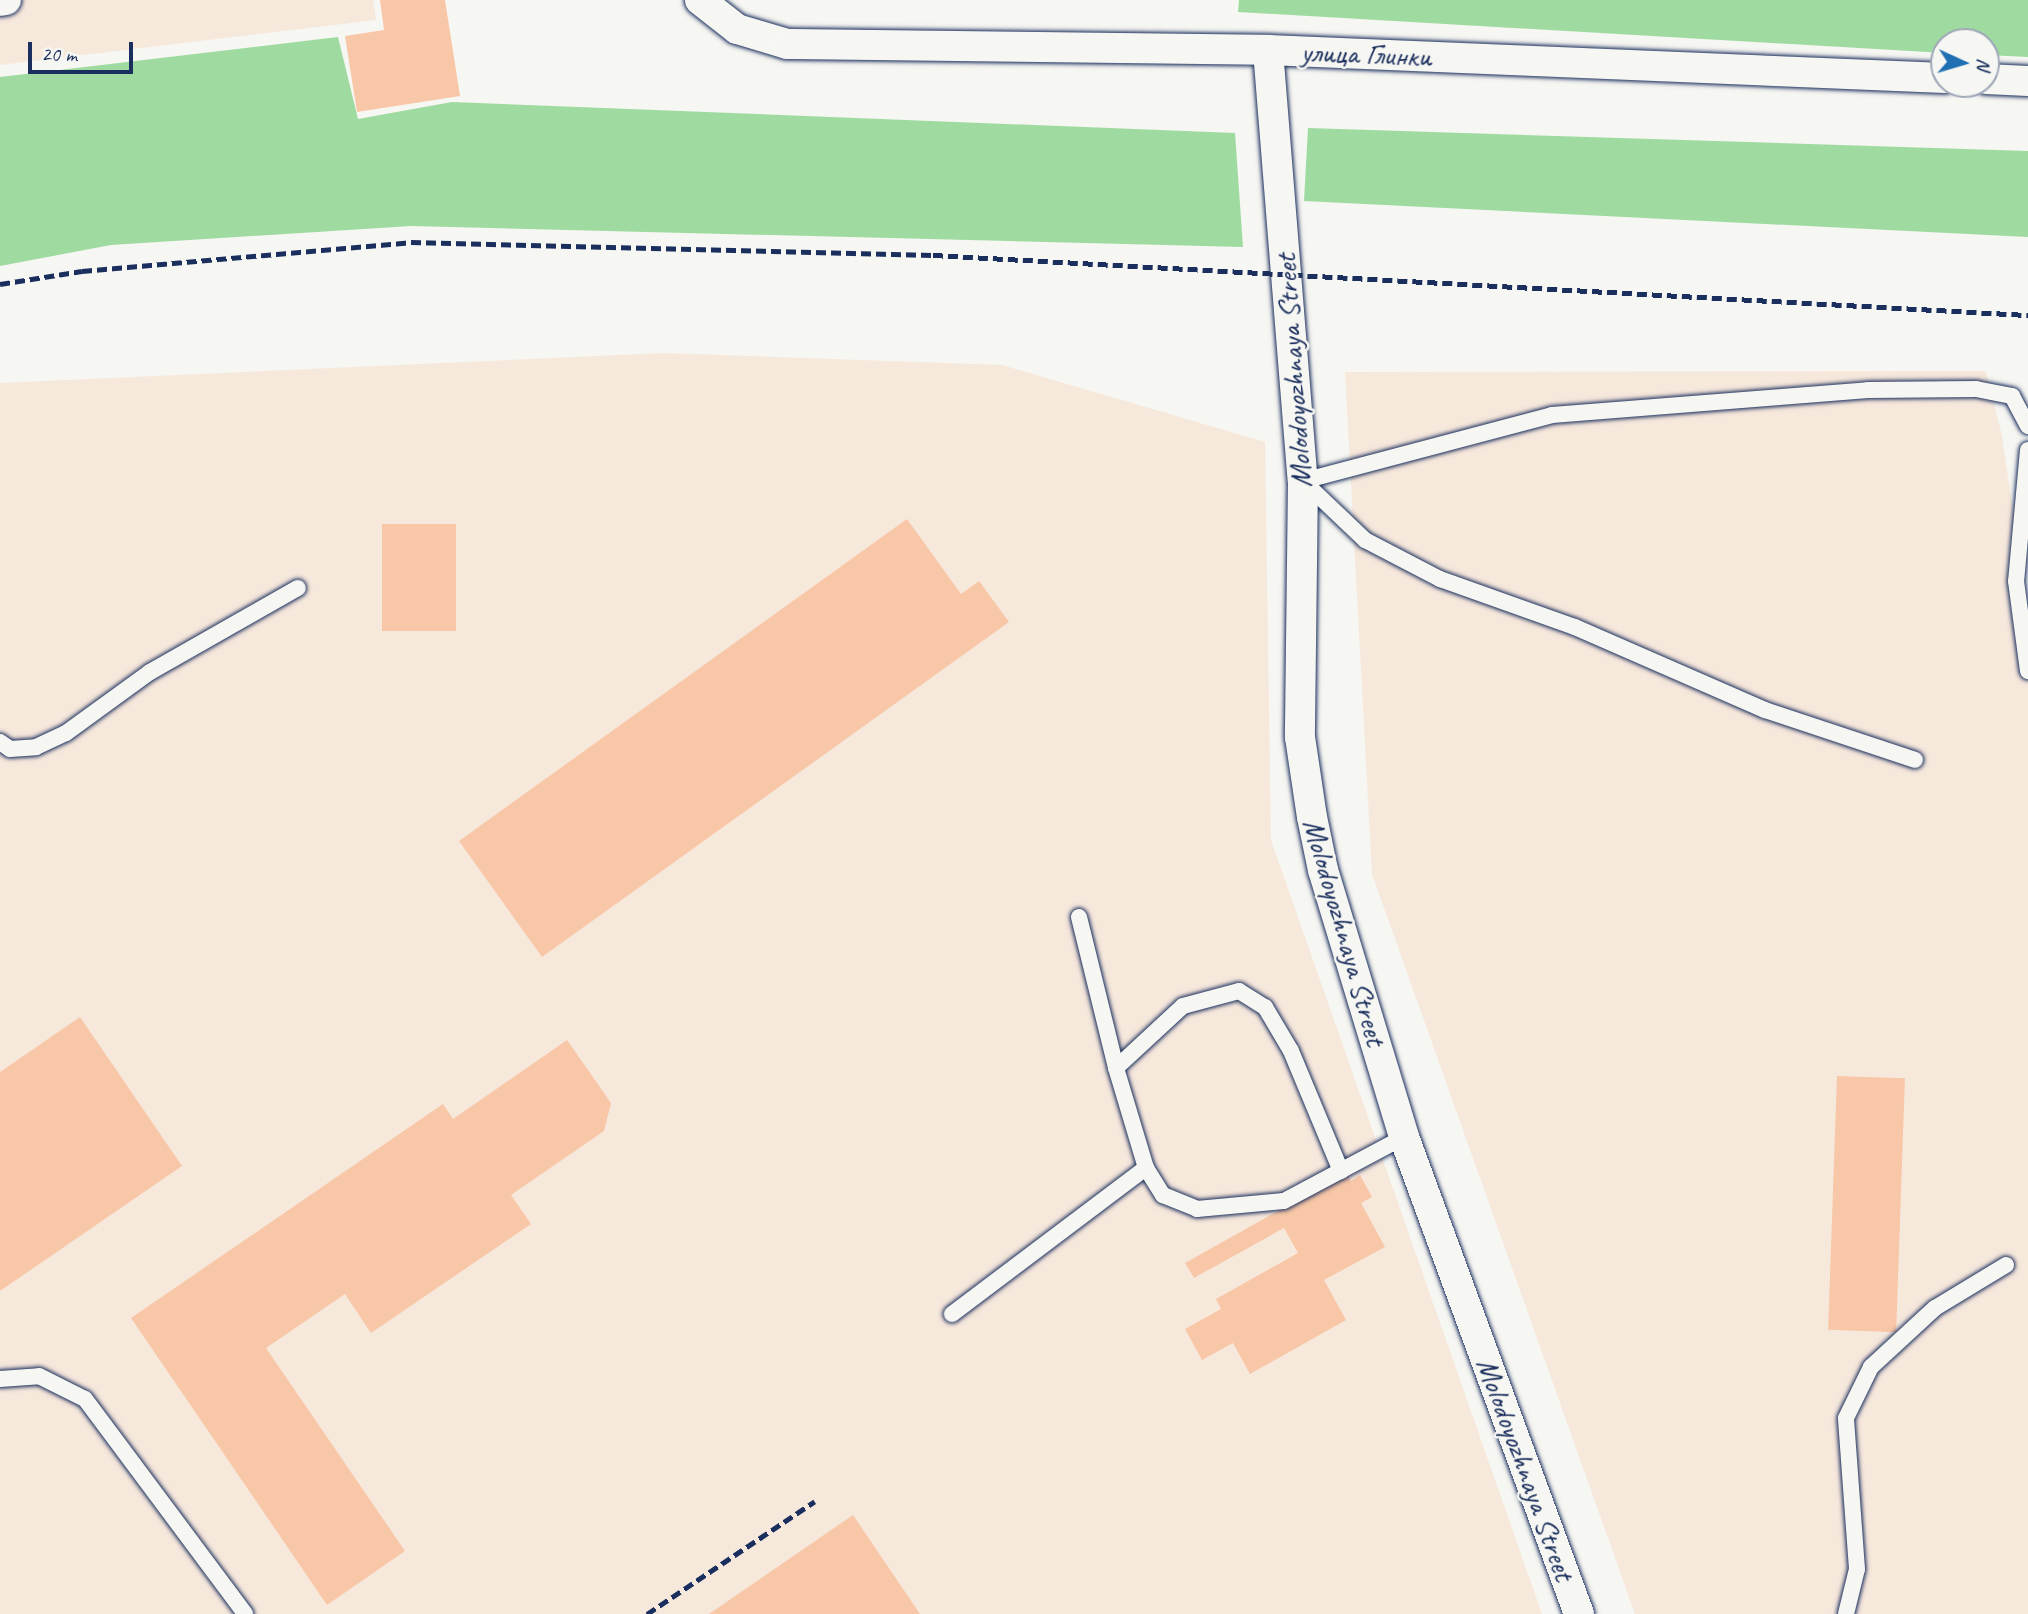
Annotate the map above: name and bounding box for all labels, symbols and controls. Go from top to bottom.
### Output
scale bar [32,28,136,72]
north arrow [1930,28,2000,98]
street label: улица Глинки [1300,34,1432,74]
text: 20 m [41,41,77,67]
text: N [1972,58,1996,71]
street label: Molodoyozhnaya Street [1267,253,1319,489]
street label: Molodoyozhnaya Street [1295,814,1395,1050]
street label: Molodoyozhnaya Street [1469,1353,1583,1585]

